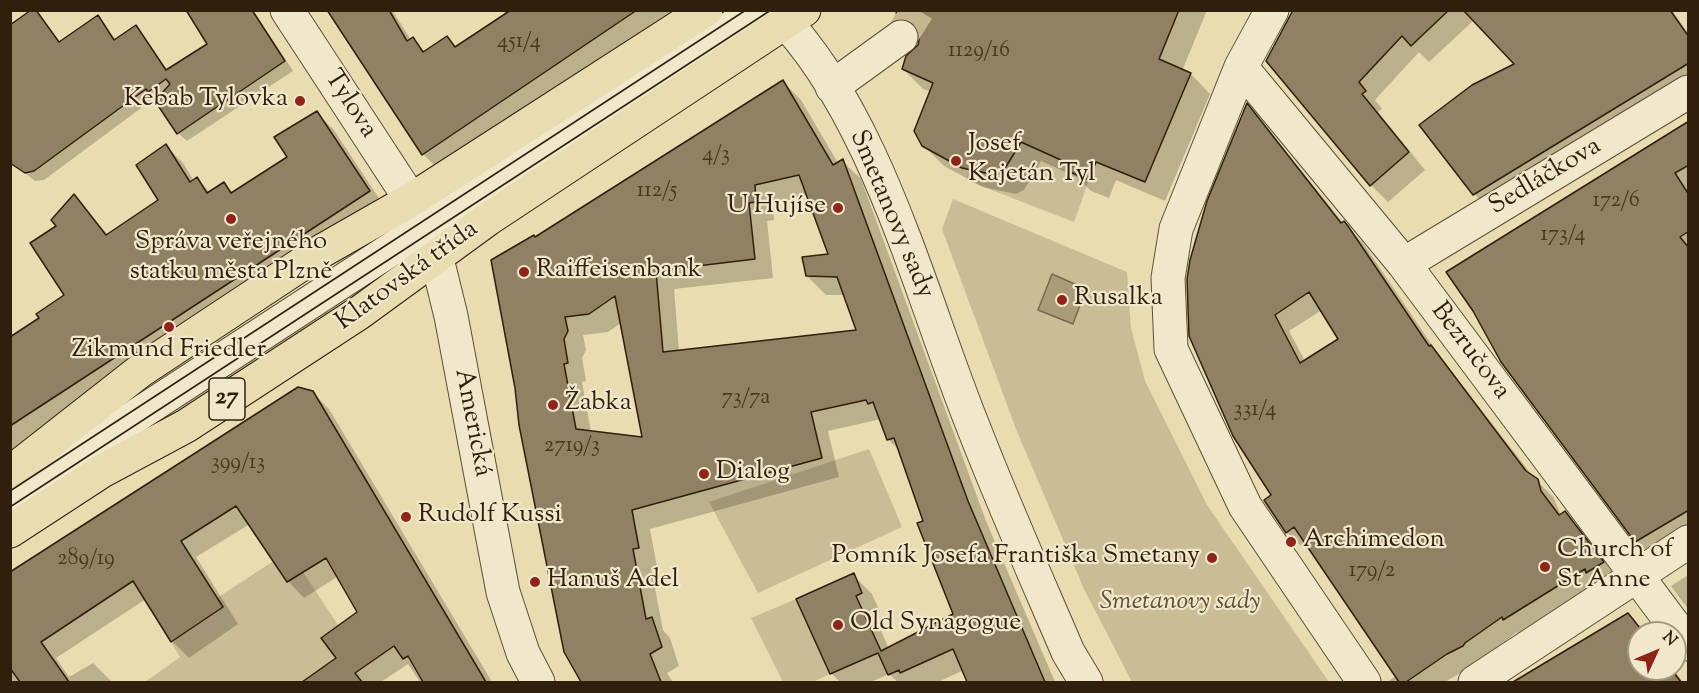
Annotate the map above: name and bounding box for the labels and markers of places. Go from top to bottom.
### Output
place label: Kebab Tylovka [124,85,288,117]
marker: Kebab Tylovka [293,94,307,108]
place label: Josef Kajetán Tyl [968,130,1096,192]
marker: Josef Kajetán Tyl [949,154,963,168]
place label: U Hujíse [727,192,826,224]
marker: U Hujíse [831,201,845,215]
marker: Správa veřejného statku města Plzně [224,212,238,226]
place label: Správa veřejného statku města Plzně [130,228,332,290]
place label: Raiffeisenbank [536,256,702,288]
marker: Raiffeisenbank [517,265,531,279]
place label: Rusalka [1074,284,1163,316]
marker: Rusalka [1055,293,1069,307]
marker: Zikmund Friedler [162,320,176,334]
place label: Zikmund Friedler [72,336,266,368]
place label: Žabka [565,389,632,421]
marker: Žabka [546,398,560,412]
place label: Dialog [716,458,790,490]
marker: Dialog [697,467,711,481]
place label: Rudolf Kussi [418,501,562,533]
marker: Rudolf Kussi [399,510,413,524]
place label: Archimedon [1303,526,1445,558]
marker: Archimedon [1284,535,1298,549]
place label: Church of St Anne [1557,536,1673,598]
place label: Pomník Josefa Františka Smetany [831,542,1200,574]
marker: Pomník Josefa Františka Smetany [1205,551,1219,565]
marker: Church of St Anne [1538,560,1552,574]
place label: Hanuš Adel [547,566,679,598]
marker: Hanuš Adel [528,575,542,589]
place label: Old Synagogue [850,609,1021,641]
marker: Old Synagogue [831,618,845,632]

